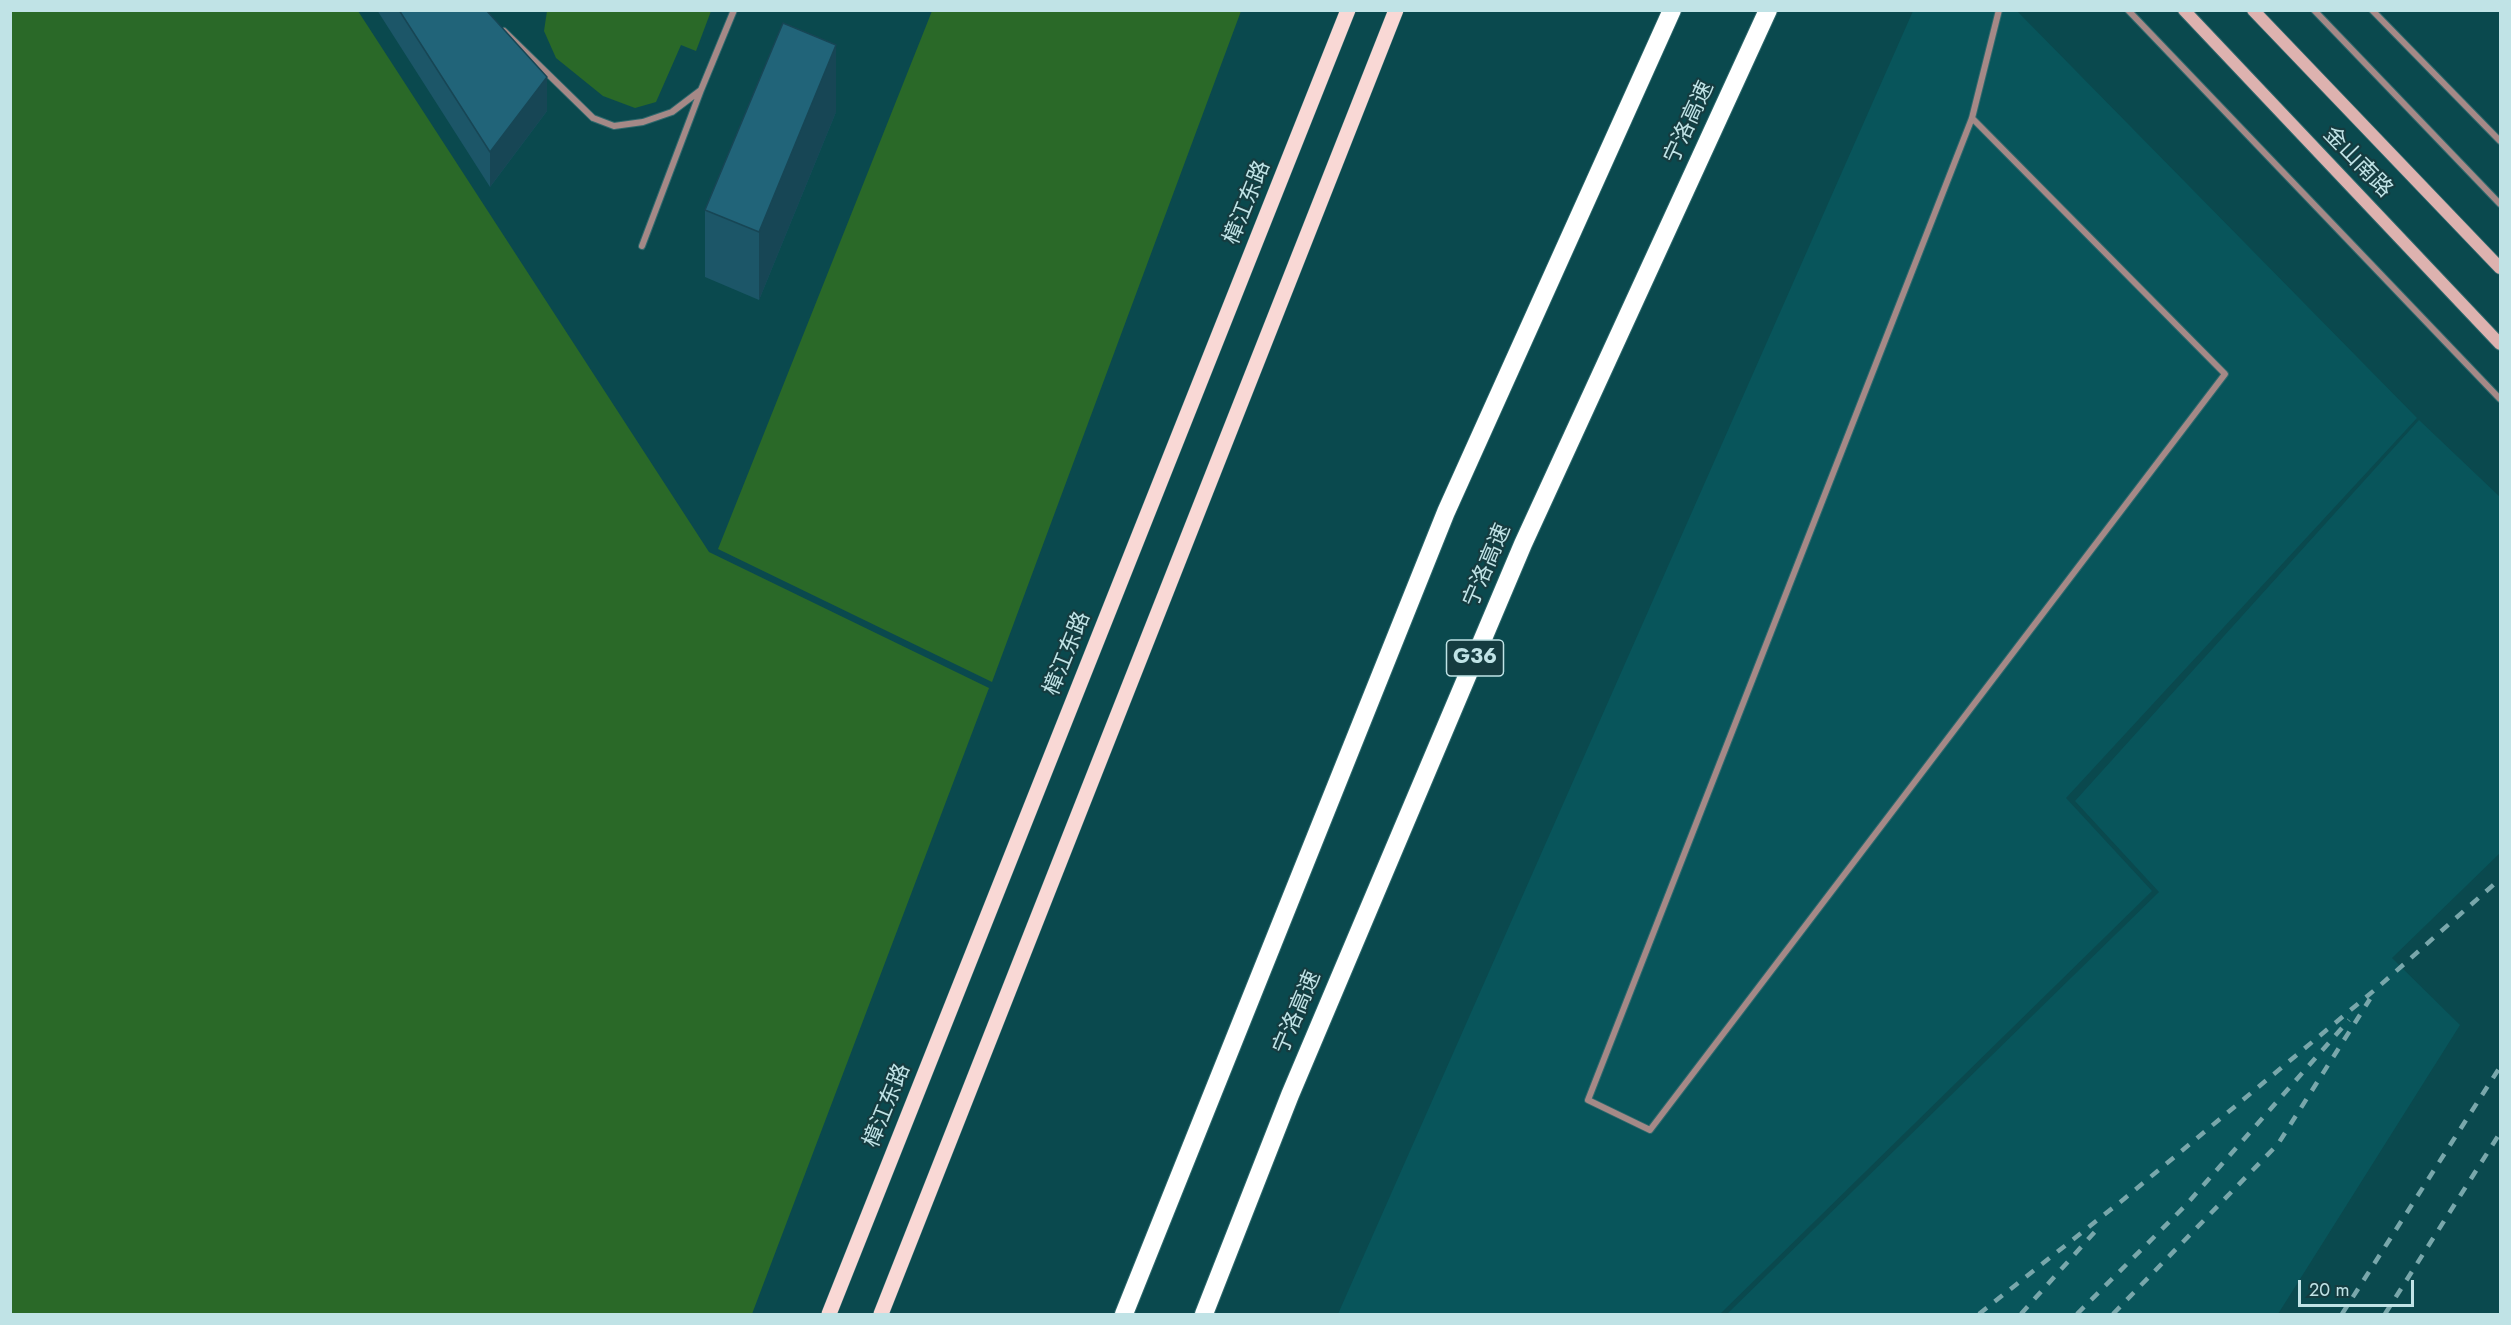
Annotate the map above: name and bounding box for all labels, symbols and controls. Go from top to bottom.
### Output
street label: 宁洛高速 [1659,78,1721,168]
street label: 金山南路 [2317,122,2397,204]
street label: 樟江东路 [1219,157,1277,249]
street label: 宁洛高速 [1459,520,1517,612]
street label: 樟江东路 [1039,608,1097,700]
road number: G36 [1446,640,1504,676]
street label: 宁洛高速 [1269,967,1327,1059]
street label: 樟江东路 [859,1060,917,1152]
scale bar [2301,1268,2416,1306]
text: 20 m [2309,1277,2349,1303]

